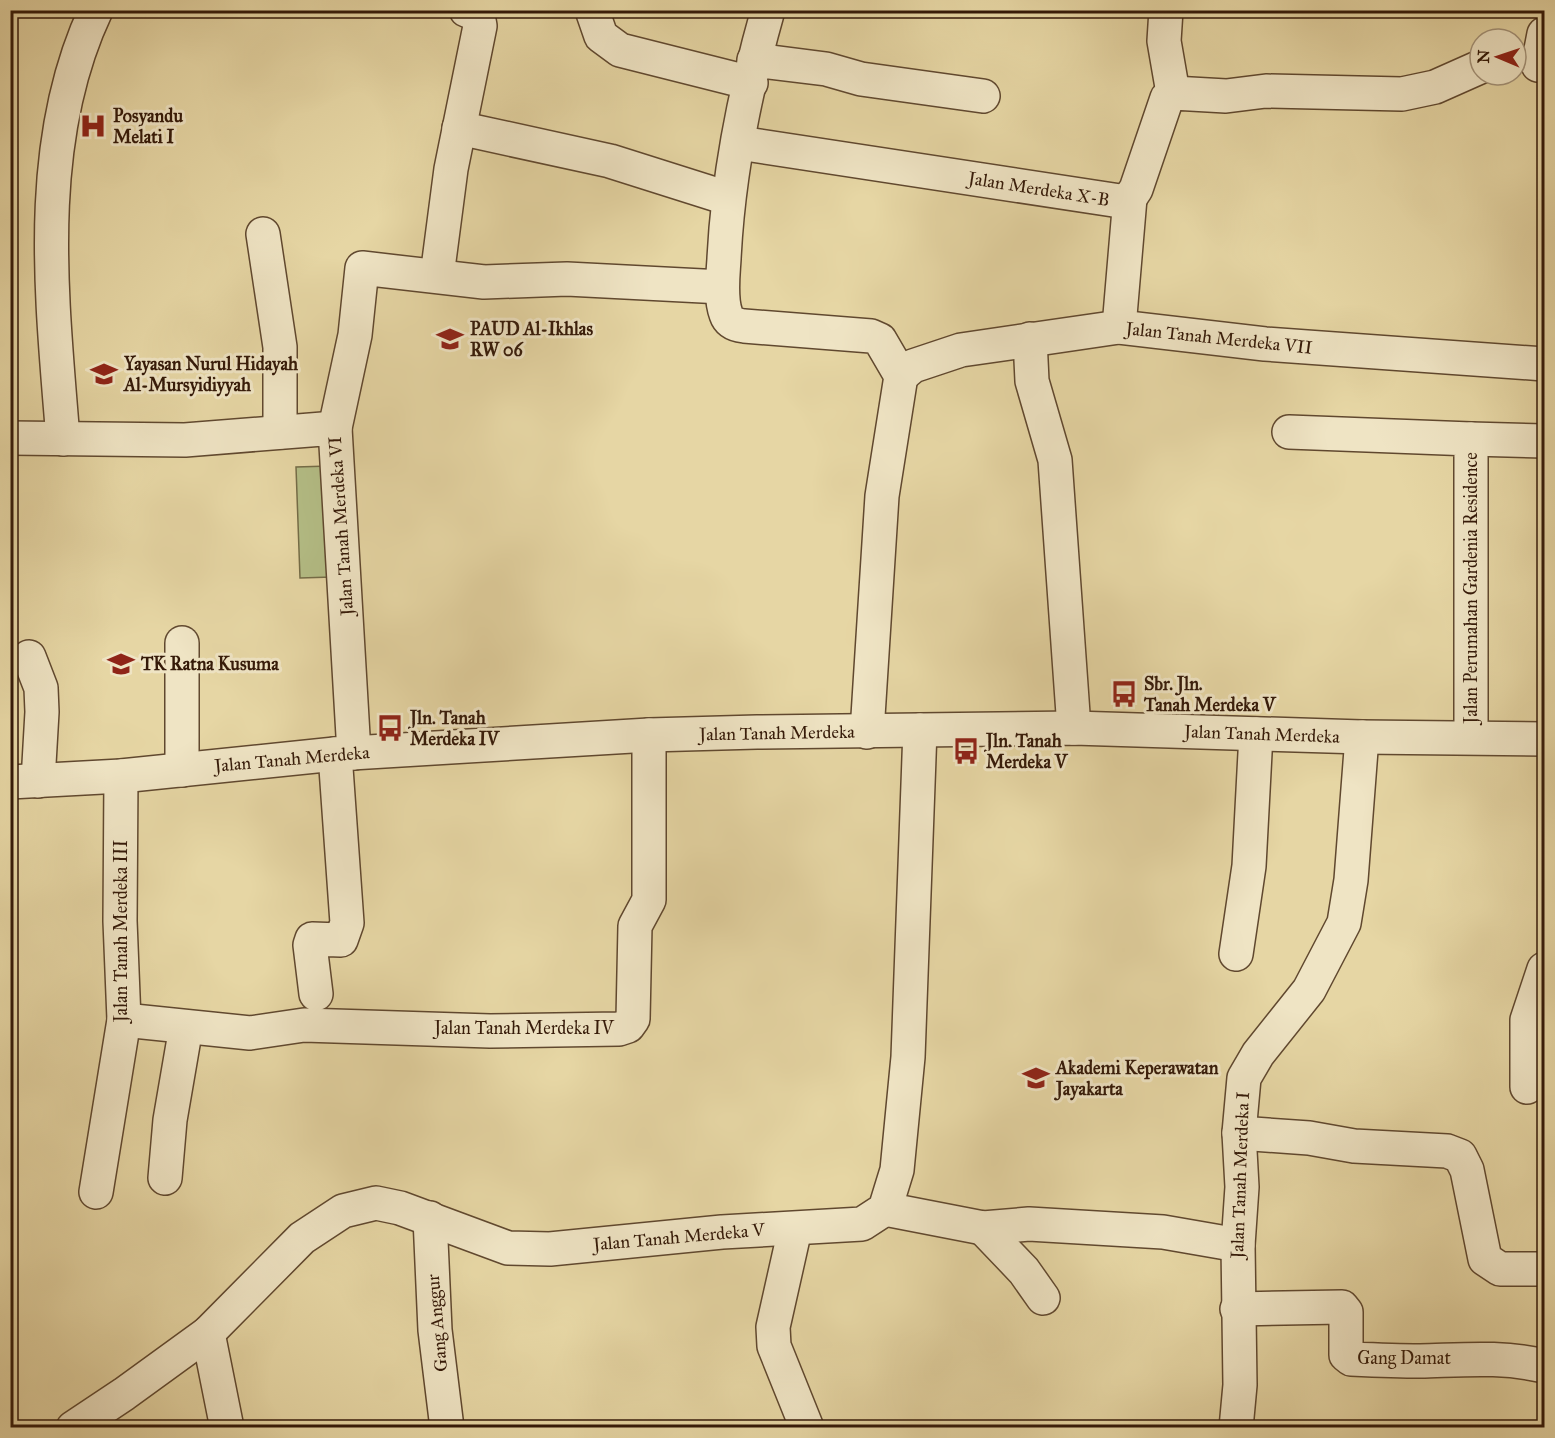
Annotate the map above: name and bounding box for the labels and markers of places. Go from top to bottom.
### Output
place label: Posyandu Melati I [113,105,183,148]
hospital icon: Posyandu Melati I [78,111,108,141]
place label: PAUD Al-Ikhlas RW 06 [470,318,593,361]
school or university icon: PAUD Al-Ikhlas RW 06 [435,324,465,354]
place label: Yayasan Nurul Hidayah Al-Mursyidiyyah [123,353,299,397]
school or university icon: Yayasan Nurul Hidayah Al-Mursyidiyyah [89,359,119,389]
school or university icon: TK Ratna Kusuma [106,649,136,679]
place label: TK Ratna Kusuma [140,653,279,675]
place label: Sbr. Jln. Tanah Merdeka V [1143,673,1277,716]
bus stop icon: Sbr. Jln. Tanah Merdeka V [1109,679,1139,709]
place label: Jln. Tanah Merdeka IV [408,707,501,750]
bus stop icon: Jln. Tanah Merdeka IV [375,713,405,743]
place label: Jln. Tanah Merdeka V [984,730,1069,773]
bus stop icon: Jln. Tanah Merdeka V [951,736,981,766]
place label: Akademi Keperawatan Jayakarta [1054,1057,1219,1101]
school or university icon: Akademi Keperawatan Jayakarta [1021,1063,1051,1093]

